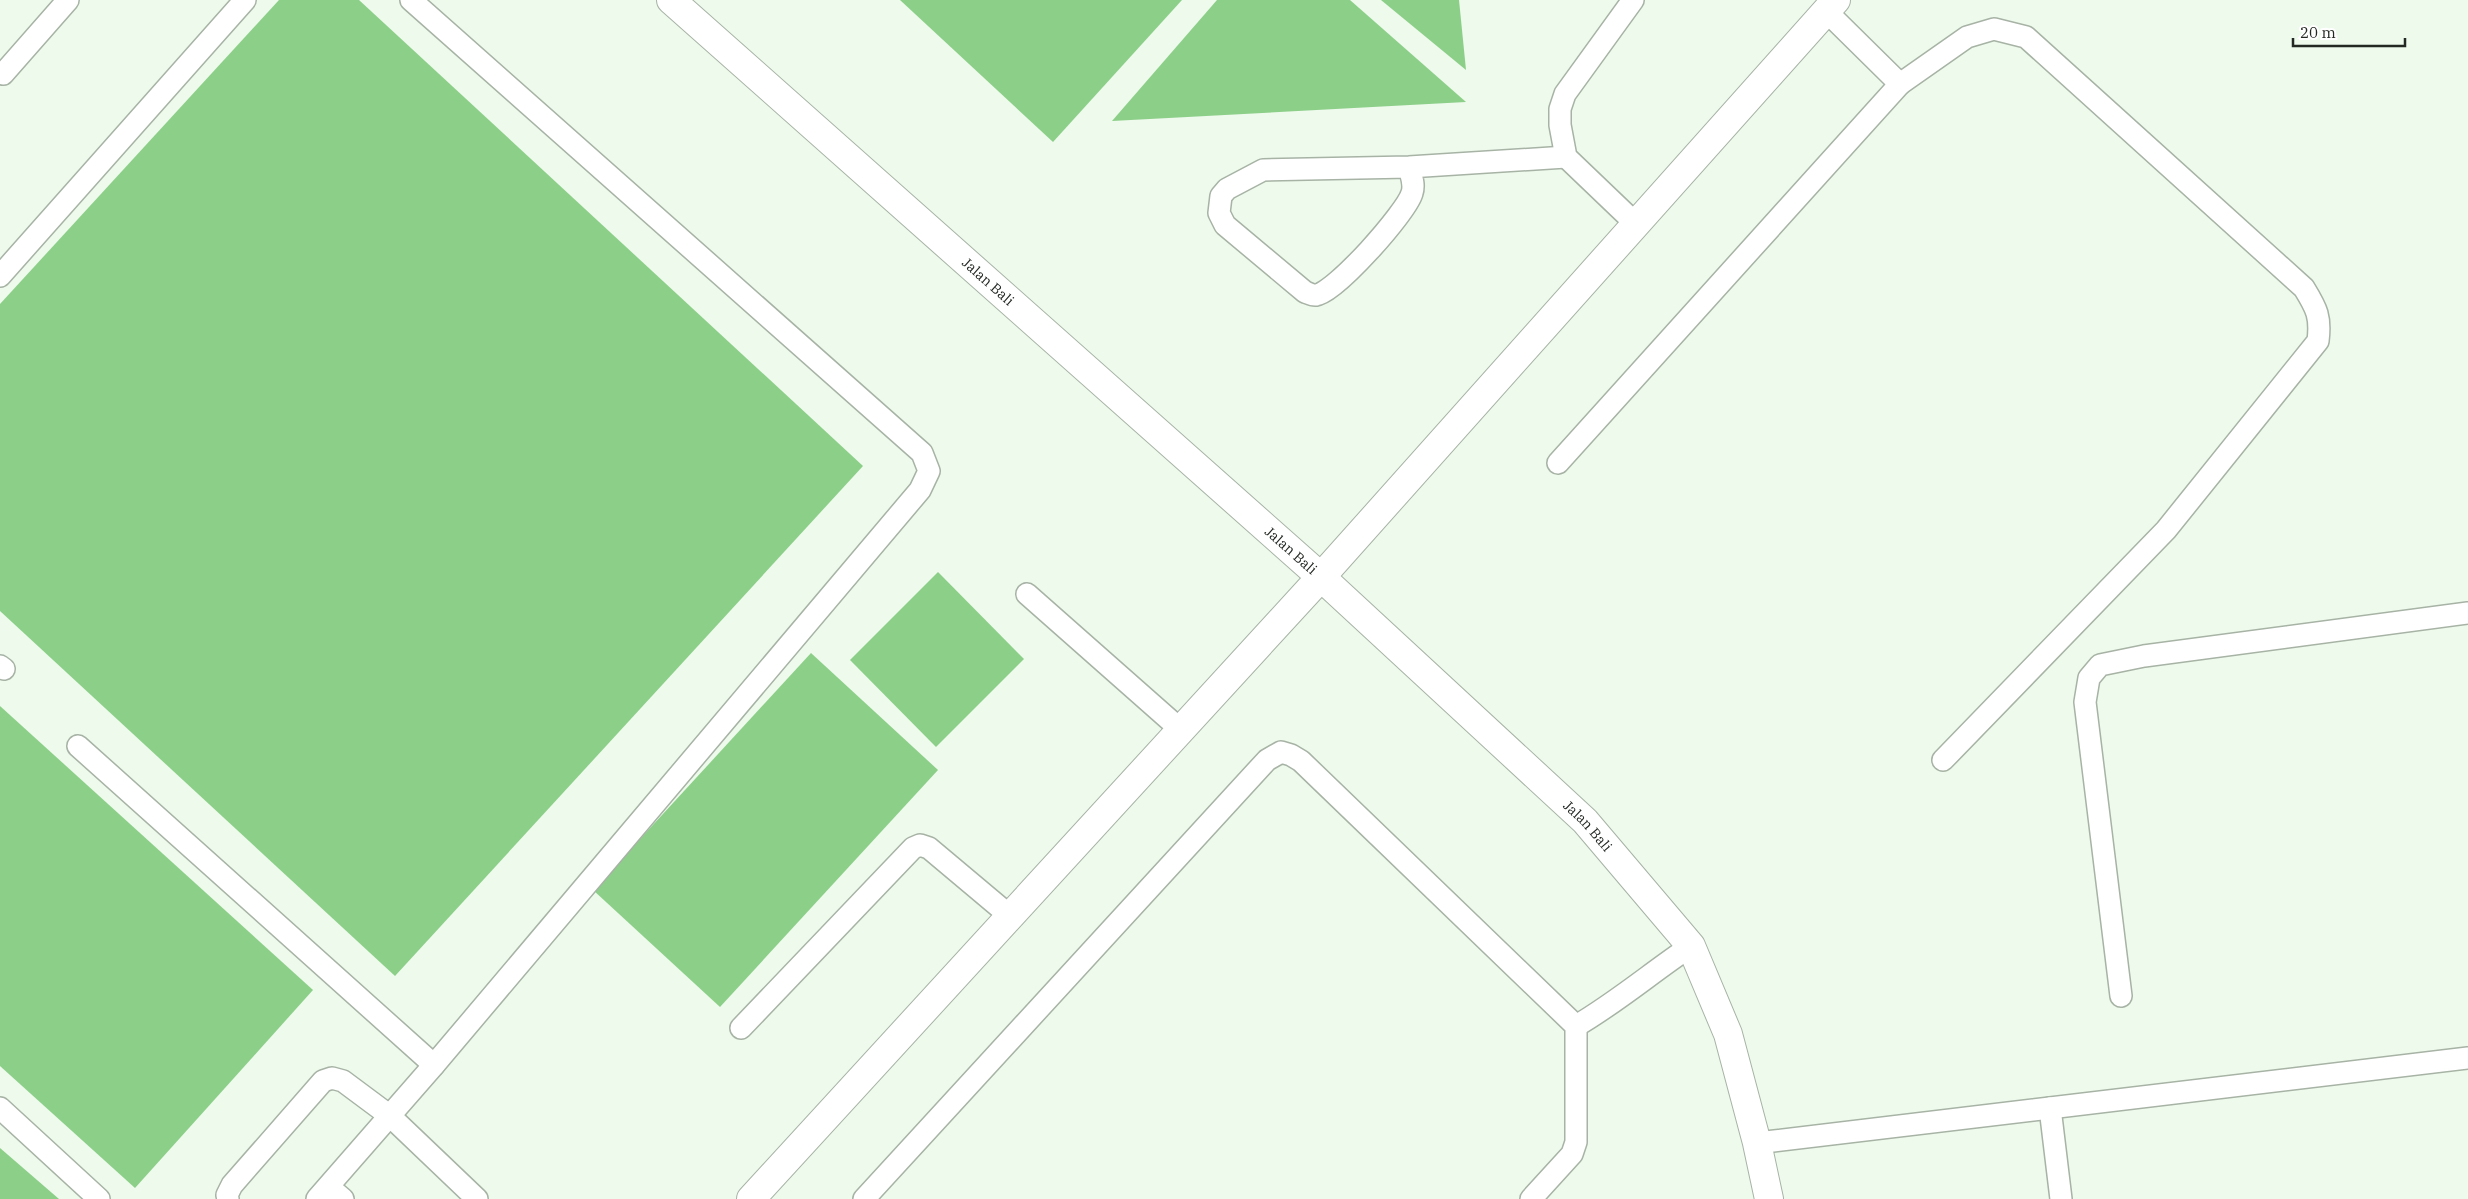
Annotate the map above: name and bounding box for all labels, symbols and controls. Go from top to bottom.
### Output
scale bar [2293,15,2406,47]
text: 20 m [2300,23,2336,42]
street label: Jalan Bali [958,254,1018,309]
street label: Jalan Bali [1261,522,1321,578]
street label: Jalan Bali [1559,796,1616,855]

